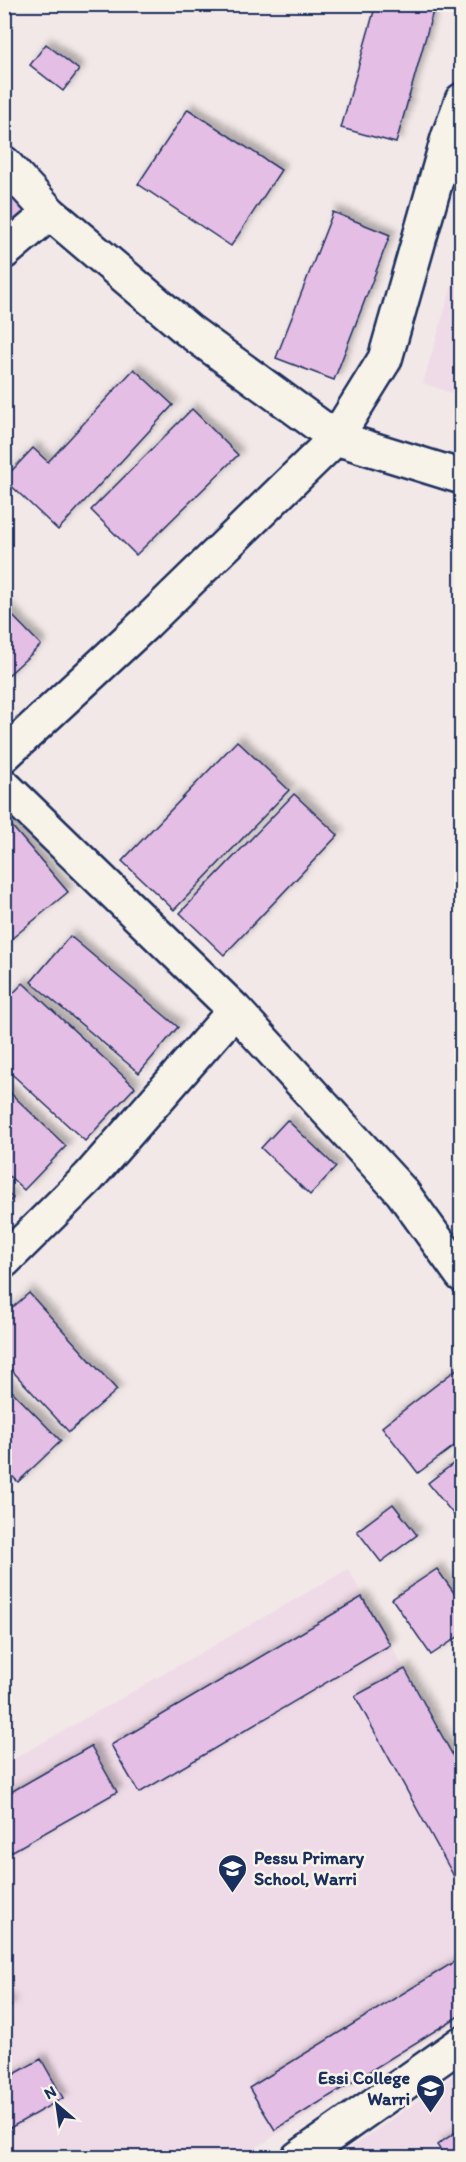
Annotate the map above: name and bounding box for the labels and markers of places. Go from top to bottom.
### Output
place label: Pessu Primary School, Warri [254,1847,365,1890]
school or university icon: Pessu Primary School, Warri [217,1852,249,1894]
place label: Essi College Warri [318,2067,410,2110]
school or university icon: Essi College Warri [415,2072,447,2114]

